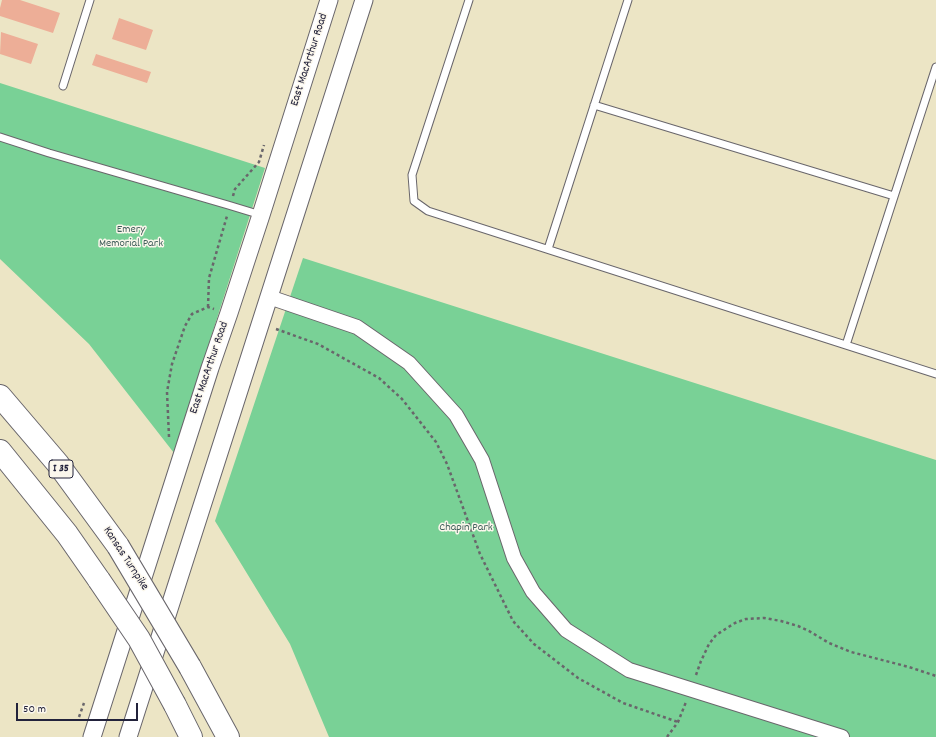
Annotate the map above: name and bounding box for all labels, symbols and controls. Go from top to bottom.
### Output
street label: East MacArthur Road [288,12,332,108]
park label: Emery Memorial Park [99,223,163,251]
street label: East MacArthur Road [187,320,233,416]
road number: I 35 [49,460,73,478]
park label: Chapin Park [439,521,493,535]
street label: Kansas Turnpike [99,524,151,594]
scale bar [18,695,140,721]
text: 50 m [23,701,46,718]

